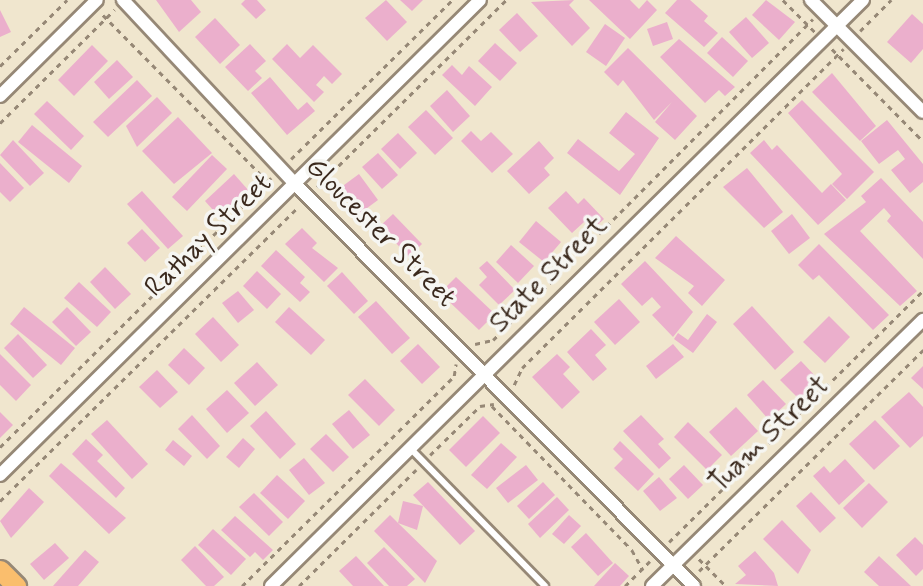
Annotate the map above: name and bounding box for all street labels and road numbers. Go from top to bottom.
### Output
street label: Gloucester Street [296,149,464,317]
street label: Rathay Street [137,165,281,307]
street label: State Street [483,209,615,341]
street label: Tuam Street [703,370,837,500]

